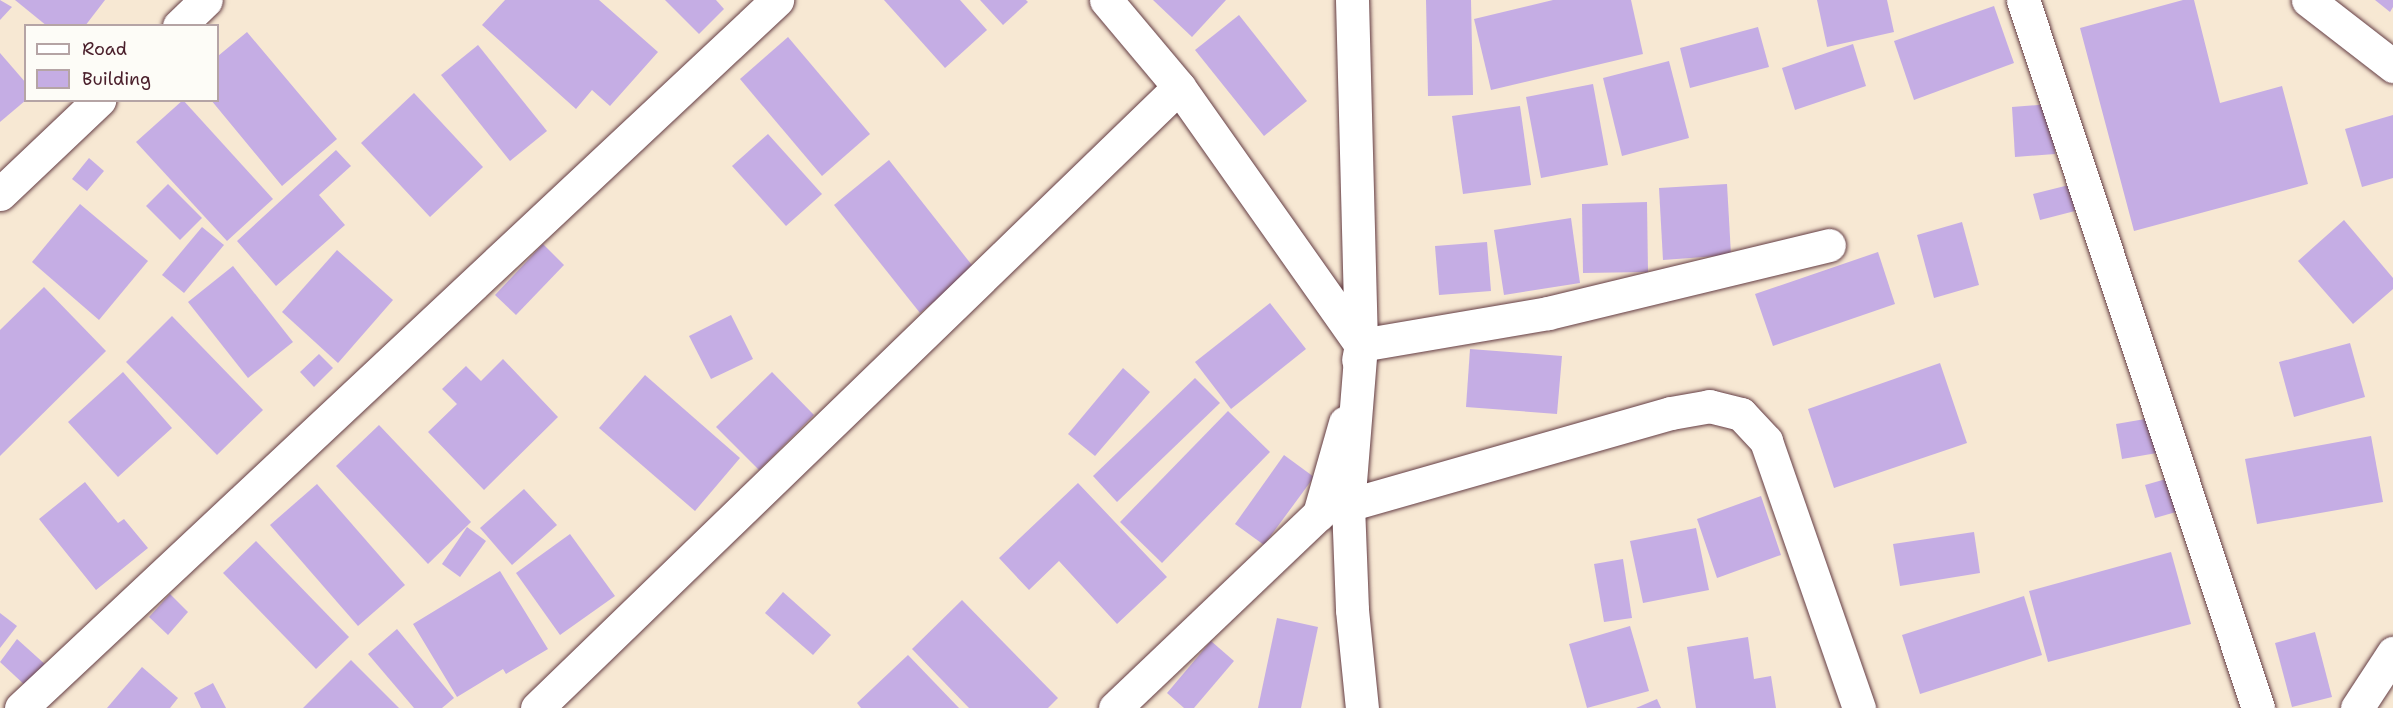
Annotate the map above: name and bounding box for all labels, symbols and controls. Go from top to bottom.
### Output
legend [24,24,219,102]
text: Road [82,37,127,61]
text: Building [82,67,151,91]

